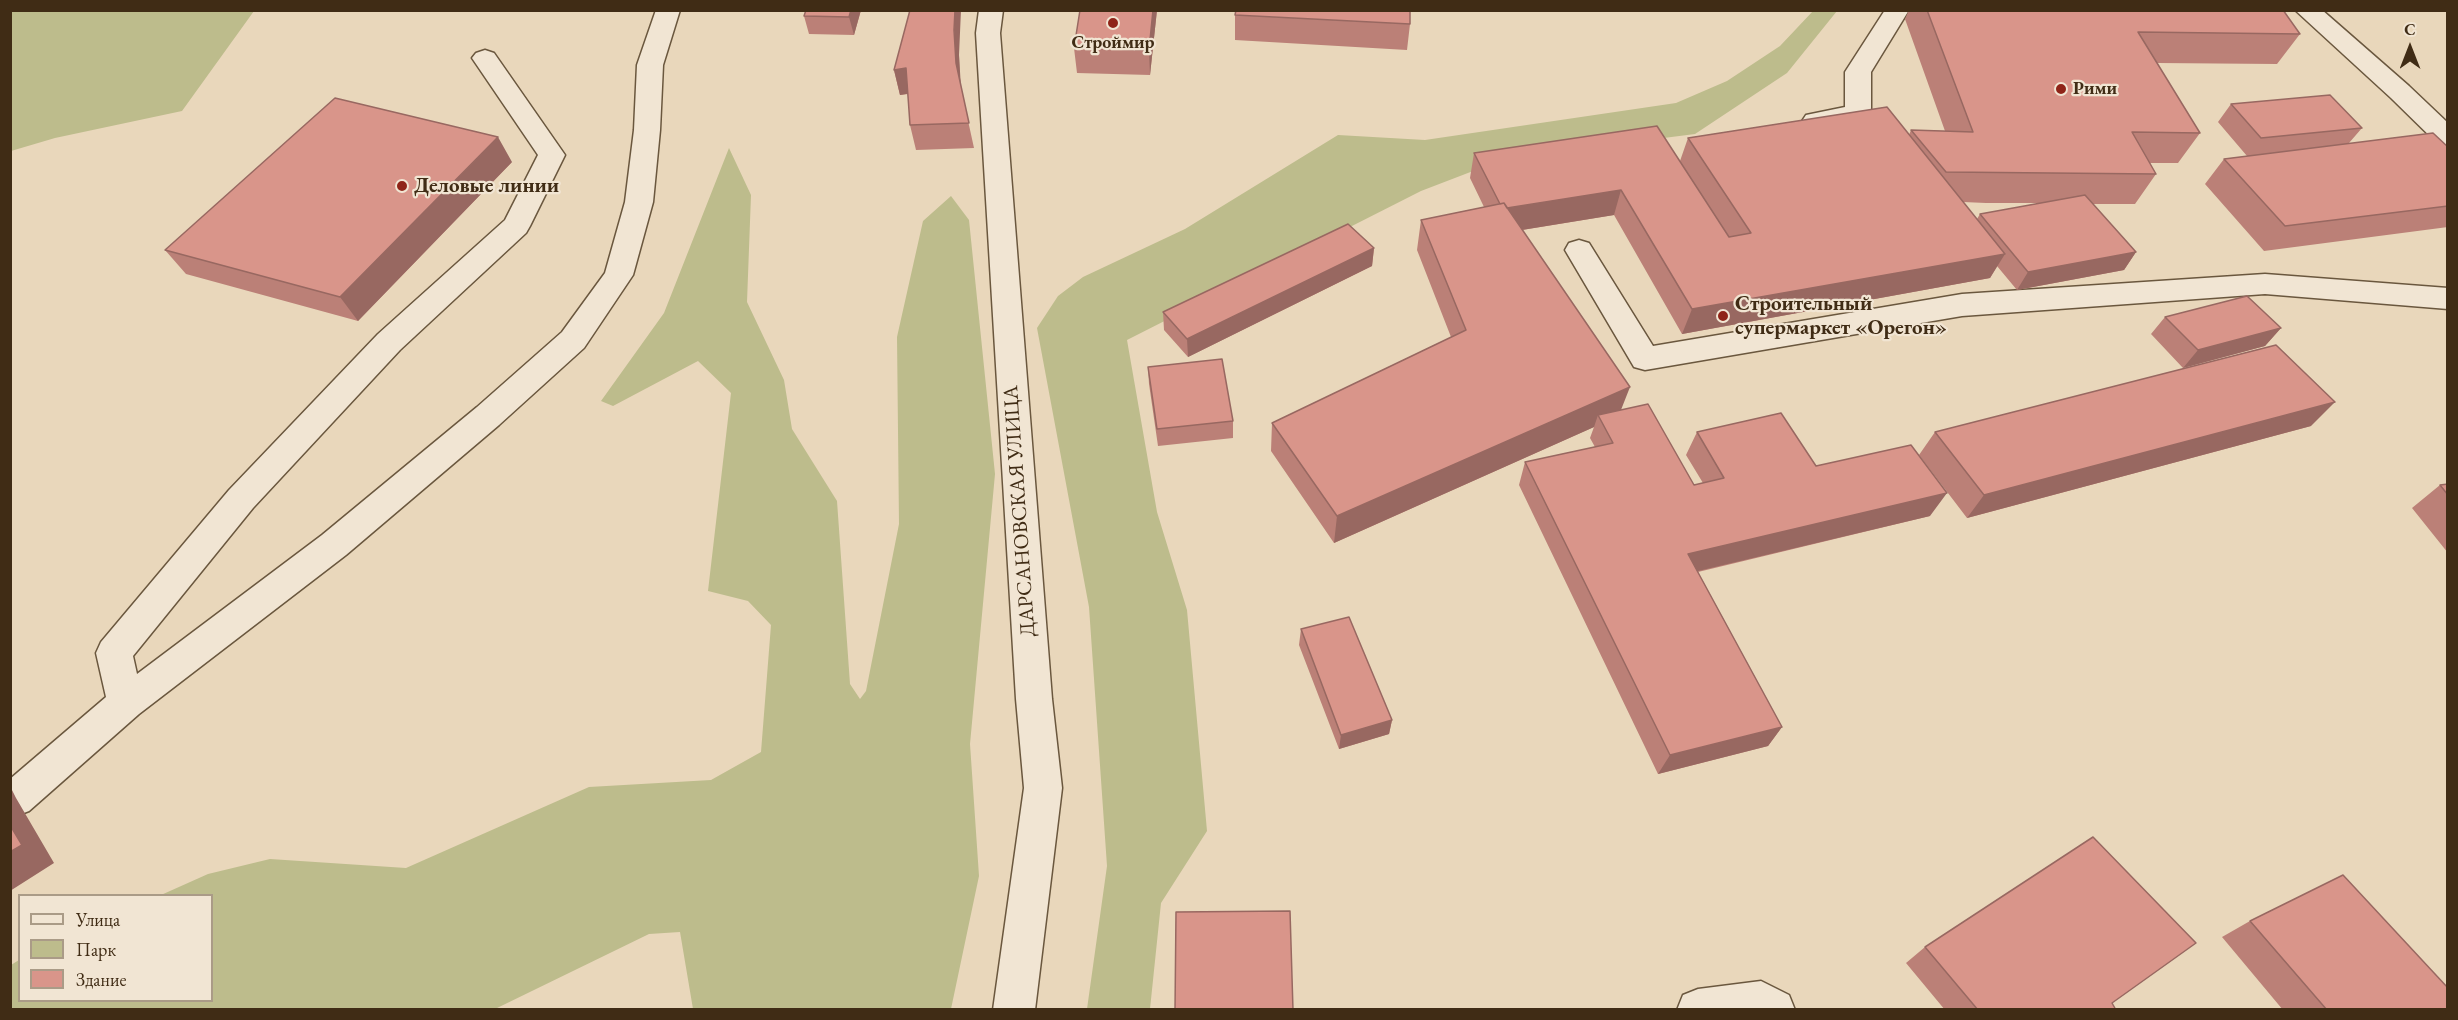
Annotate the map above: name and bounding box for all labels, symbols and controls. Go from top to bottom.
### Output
marker: Строймир [1106,16,1120,30]
north arrow [2380,18,2440,78]
text: С [2404,19,2416,40]
place label: Строймир [1071,32,1155,54]
place label: Рими [2073,78,2117,100]
marker: Рими [2054,82,2068,96]
place label: Деловые линии [414,173,559,199]
marker: Деловые линии [395,179,409,193]
place label: Строительный супермаркет «Орегон» [1735,291,1947,341]
marker: Строительный супермаркет «Орегон» [1716,309,1730,323]
street label: ДАРСАНОВСКАЯ УЛИЦА [999,384,1041,638]
legend [18,894,213,1002]
text: Улица [76,908,120,931]
text: Парк [76,938,116,961]
text: Здание [76,968,126,991]

